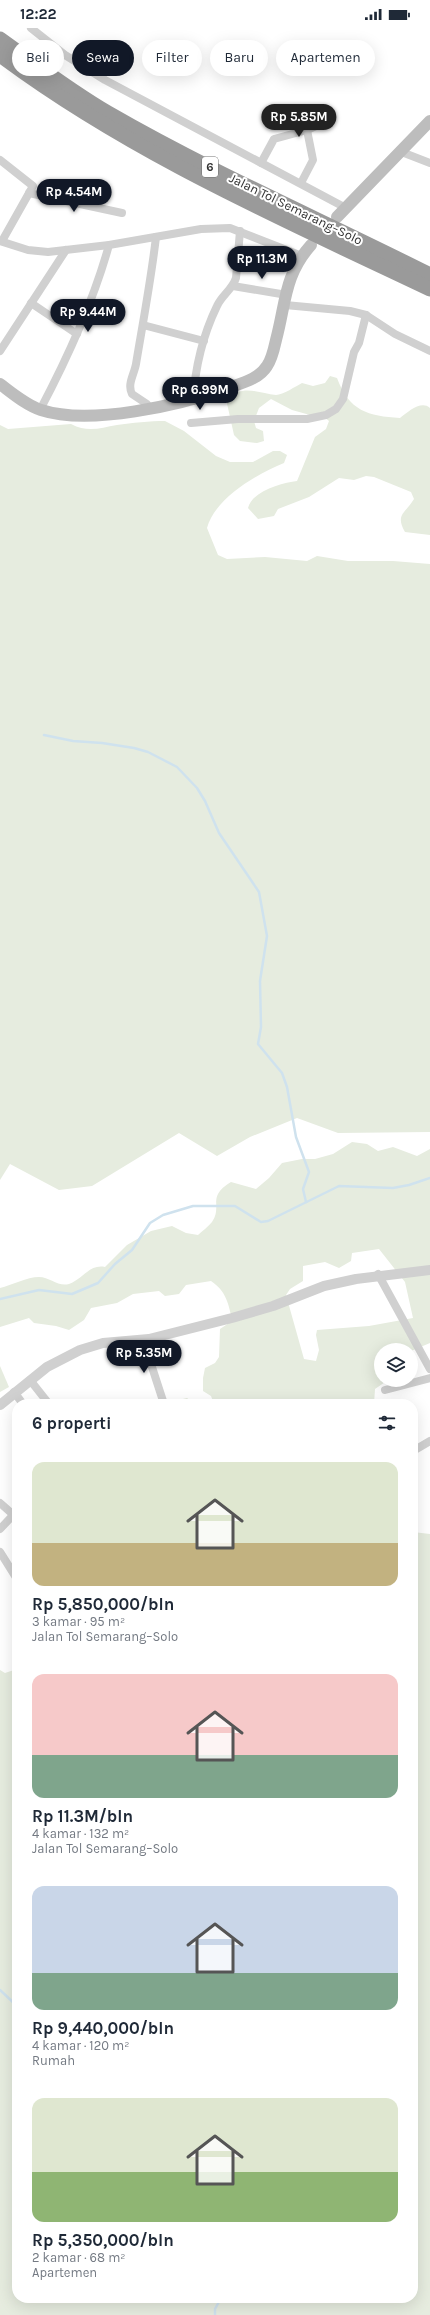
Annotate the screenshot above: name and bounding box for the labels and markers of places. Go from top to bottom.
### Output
pin: Rp 5.85M [258,104,340,138]
pin: Rp 4.54M [33,179,115,213]
pin: Rp 11.3M [221,246,303,280]
pin: Rp 9.44M [47,299,129,333]
pin: Rp 6.99M [159,377,241,411]
pin: Rp 5.35M [103,1340,185,1374]

